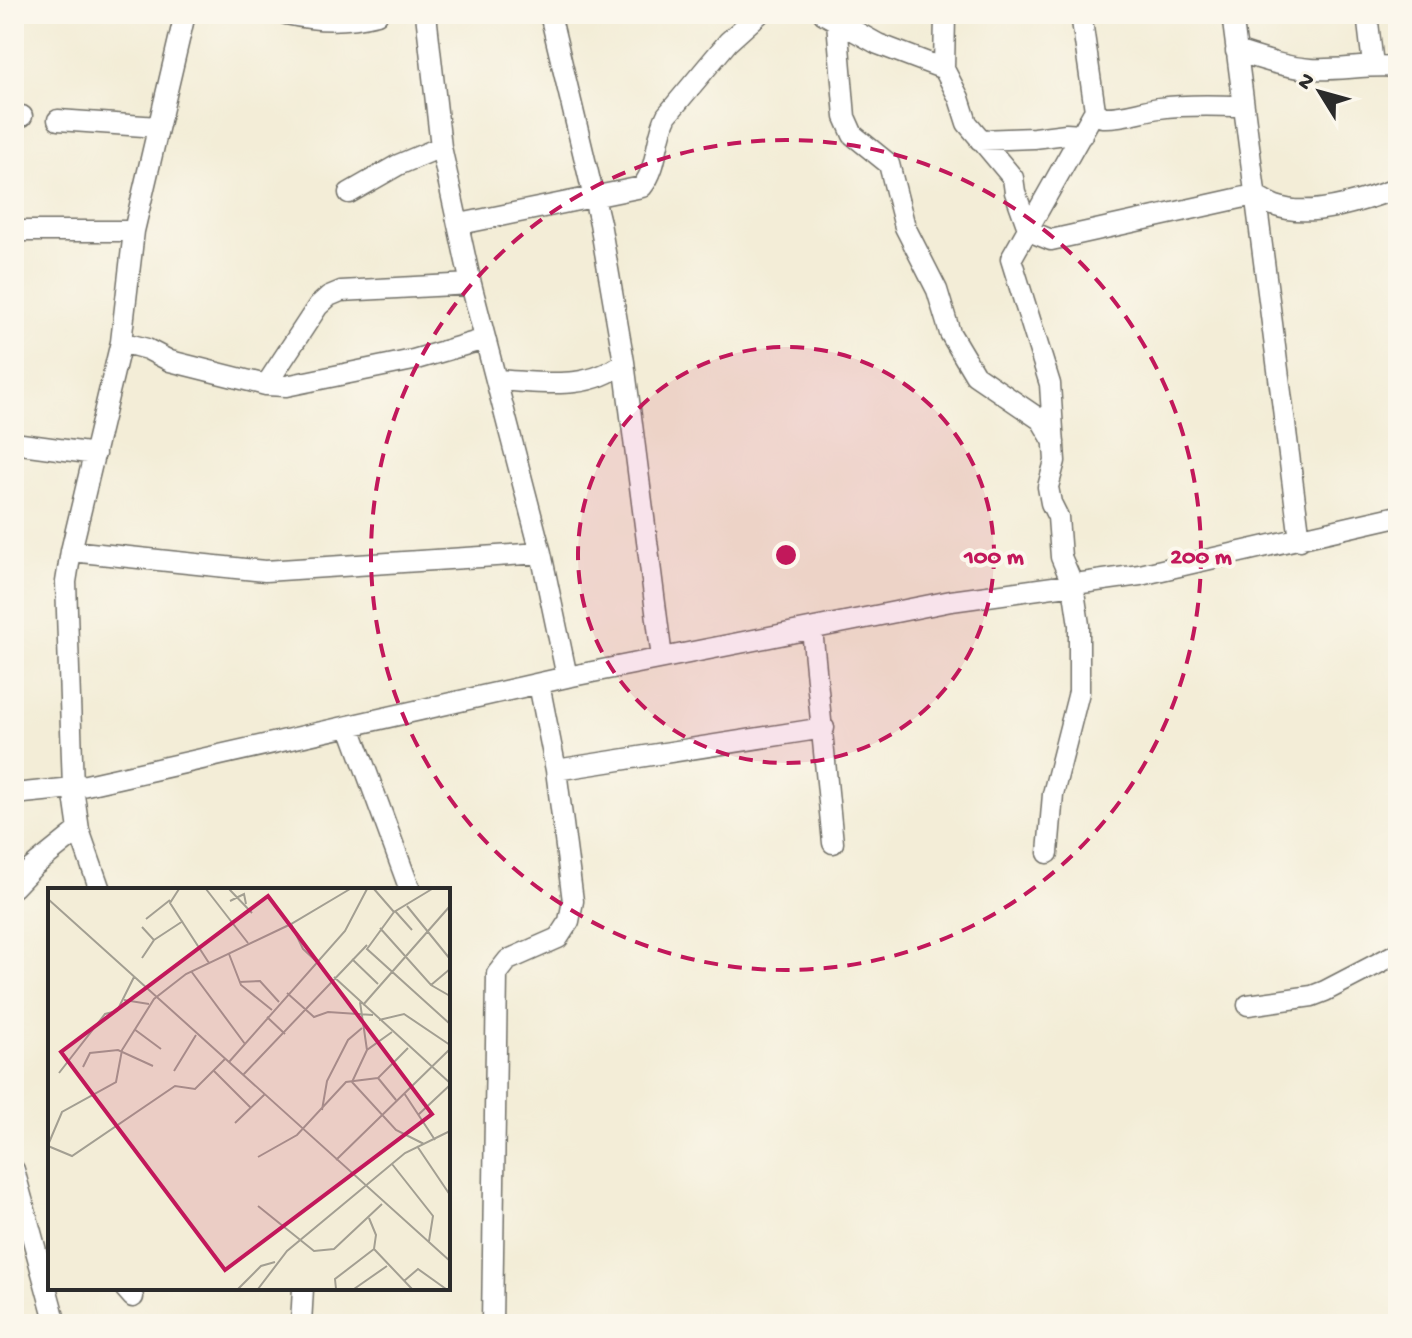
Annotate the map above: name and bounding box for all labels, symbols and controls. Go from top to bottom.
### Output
north arrow [1280,52,1360,132]
text: N [1293,69,1322,96]
centre of rings [772,541,800,569]
text: 100 m [963,544,1024,573]
text: 200 m [1170,544,1232,573]
inset map [48,888,450,1290]

